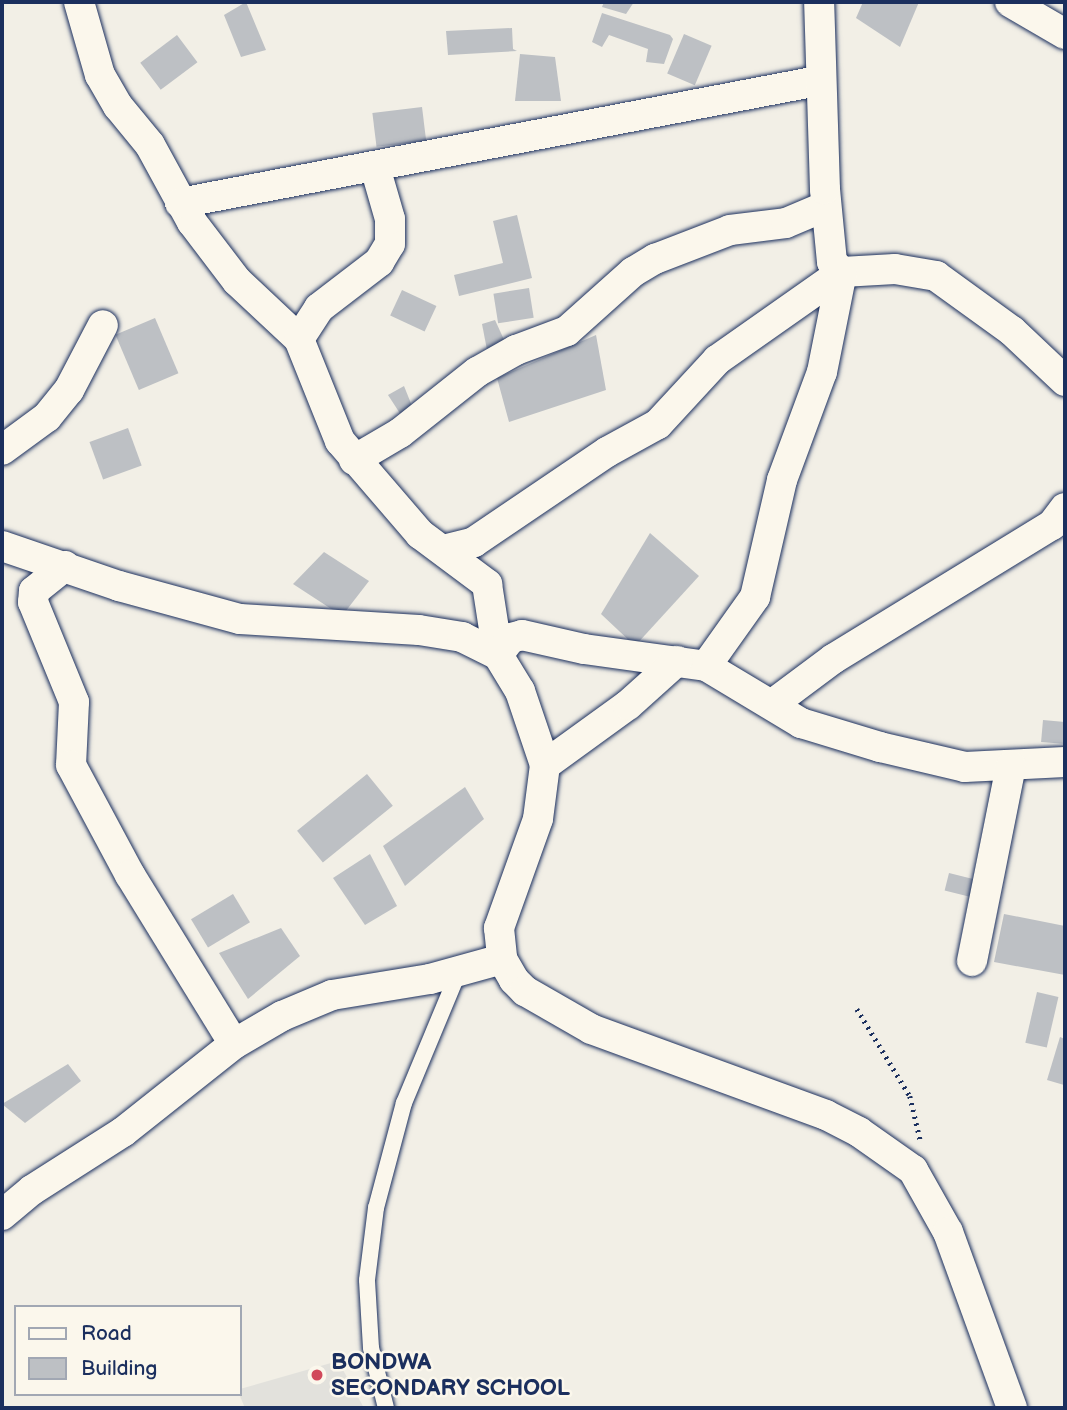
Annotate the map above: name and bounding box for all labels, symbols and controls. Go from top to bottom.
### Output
legend [14,1305,242,1396]
text: Road [81,1321,132,1346]
place label: BONDWA SECONDARY SCHOOL [331,1348,570,1402]
text: Building [81,1356,157,1381]
marker: BONDWA SECONDARY SCHOOL [309,1367,325,1383]

